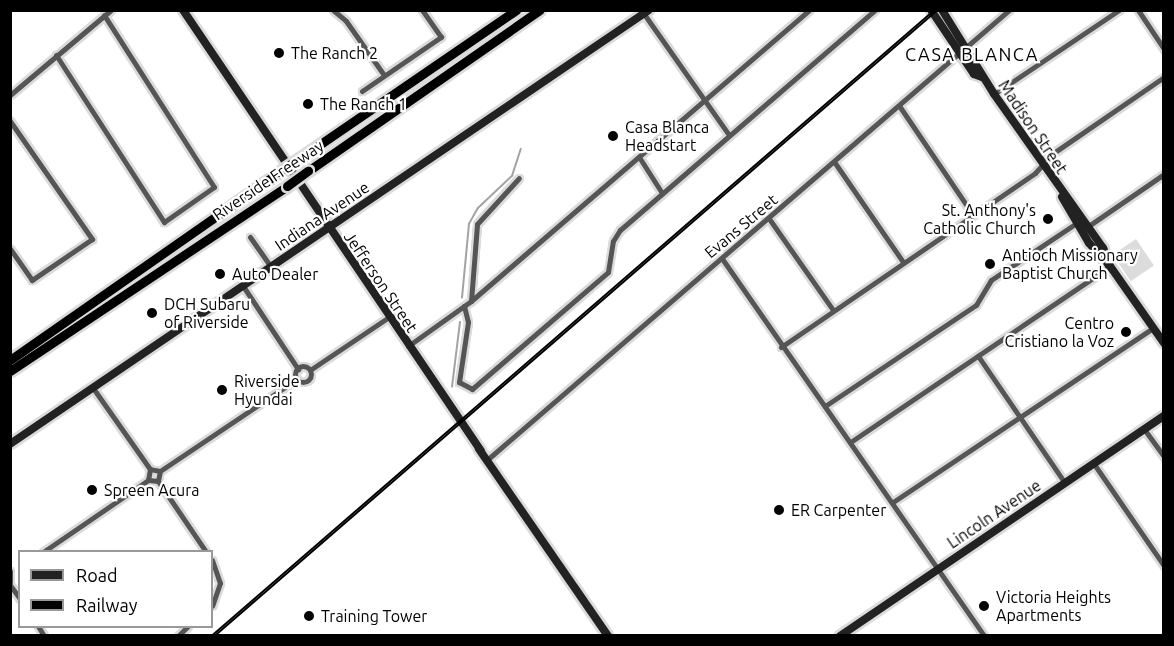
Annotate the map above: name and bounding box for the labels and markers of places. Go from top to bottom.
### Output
place label: The Ranch 2 [291,43,378,63]
marker: The Ranch 2 [272,46,286,60]
place label: The Ranch 1 [320,94,407,114]
marker: The Ranch 1 [301,97,315,111]
place label: Casa Blanca Headstart [625,117,709,155]
marker: Casa Blanca Headstart [606,129,620,143]
place label: St. Anthony's Catholic Church [923,200,1036,238]
marker: St. Anthony's Catholic Church [1041,212,1055,226]
place label: Antioch Missionary Baptist Church [1002,245,1138,283]
marker: Antioch Missionary Baptist Church [983,257,997,271]
place label: Auto Dealer [232,264,318,284]
marker: Auto Dealer [213,267,227,281]
place label: DCH Subaru of Riverside [164,294,250,332]
marker: DCH Subaru of Riverside [145,306,159,320]
place label: Centro Cristiano la Voz [1004,313,1114,351]
marker: Centro Cristiano la Voz [1119,325,1133,339]
place label: Riverside Hyundai [234,371,300,409]
marker: Riverside Hyundai [215,383,229,397]
place label: Spreen Acura [104,480,199,500]
marker: Spreen Acura [85,483,99,497]
place label: ER Carpenter [791,500,886,520]
marker: ER Carpenter [772,503,786,517]
place label: Victoria Heights Apartments [996,587,1111,625]
marker: Victoria Heights Apartments [977,599,991,613]
place label: Training Tower [321,606,427,626]
marker: Training Tower [302,609,316,623]

